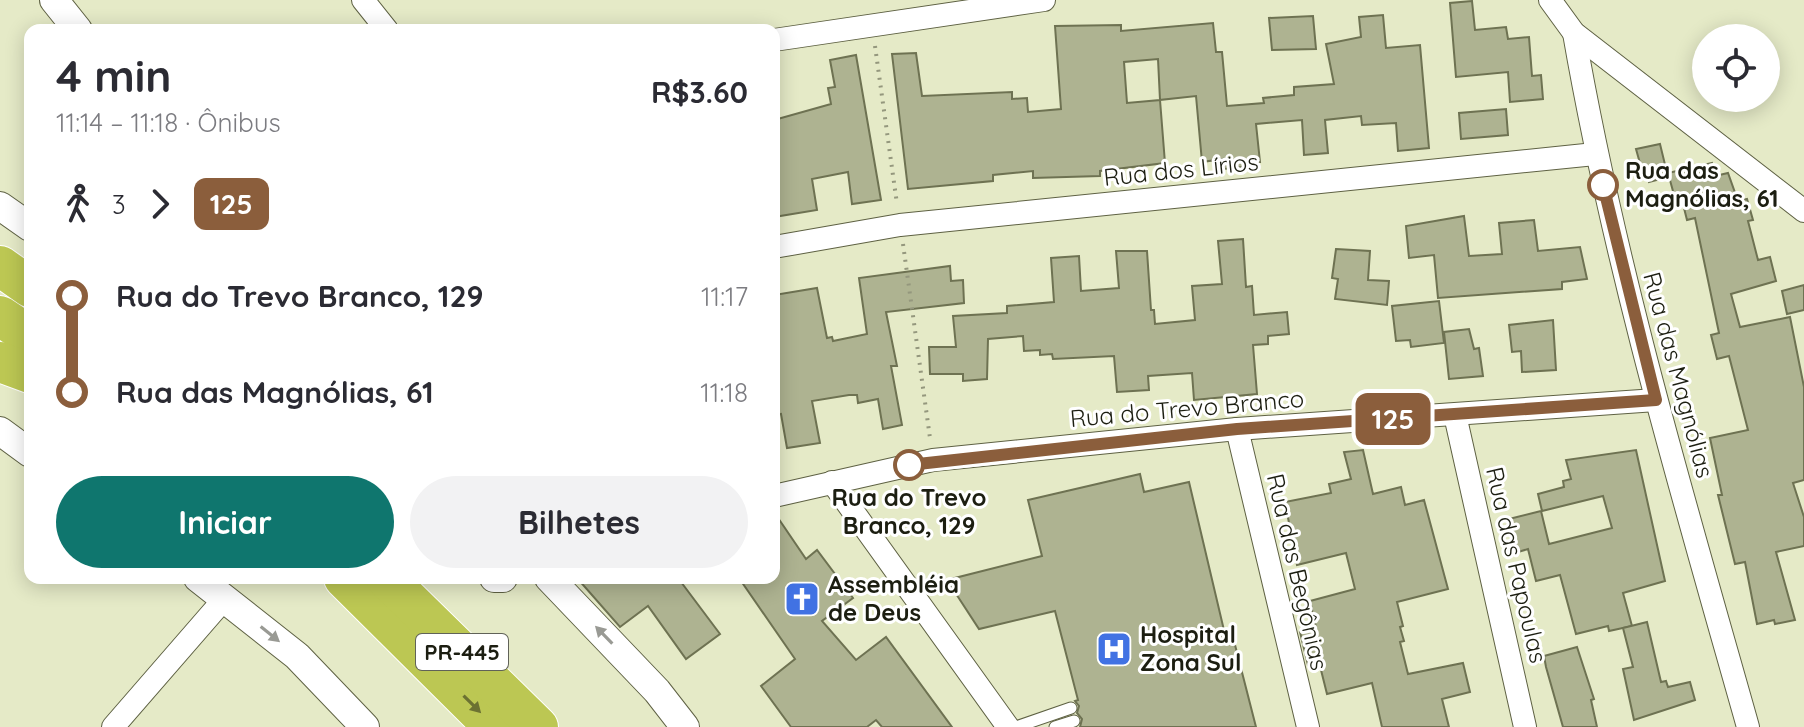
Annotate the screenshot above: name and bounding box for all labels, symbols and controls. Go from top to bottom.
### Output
map controls [1692,24,1780,112]
button: locate [1692,24,1780,112]
text: 4 min [56,48,171,103]
text: R$3.60 [651,73,748,111]
text: 11:14 – 11:18 · Ônibus [56,106,281,139]
street label: Rua dos Lírios [1102,146,1260,192]
place label: Rua das Magnólias, 61 [1625,155,1779,213]
marker: Rua das Magnólias, 61 [1588,170,1618,200]
icon: walk [56,182,100,226]
icon: forward [138,182,182,226]
text: 125 [210,186,253,221]
text: 3 [112,188,126,221]
street label: Rua das Magnólias [1637,269,1721,481]
text: Rua do Trevo Branco, 129 [116,277,484,315]
text: 11:17 [701,280,748,313]
text: Rua das Magnólias, 61 [116,373,434,411]
text: 11:18 [700,376,748,409]
street label: Rua do Trevo Branco [1069,383,1305,433]
line badge: 125 [1347,393,1439,445]
text: 125 [1372,401,1414,436]
marker: Rua do Trevo Branco, 129 [894,450,924,480]
street label: Rua das Papoulas [1480,464,1554,666]
street label: Rua das Begônias [1261,471,1335,673]
button: Iniciar [56,476,394,568]
button: Bilhetes [410,476,748,568]
place label: Rua do Trevo Branco, 129 [832,482,986,540]
place label: Assembléia de Deus [828,569,959,627]
church icon: Assembléia de Deus [783,580,821,618]
place label: Hospital Zona Sul [1140,619,1241,677]
one-way arrow [260,625,280,642]
one-way arrow [595,625,613,644]
hospital icon: Hospital Zona Sul [1095,630,1133,668]
road number: PR-445 [416,634,508,670]
one-way arrow [462,695,481,714]

